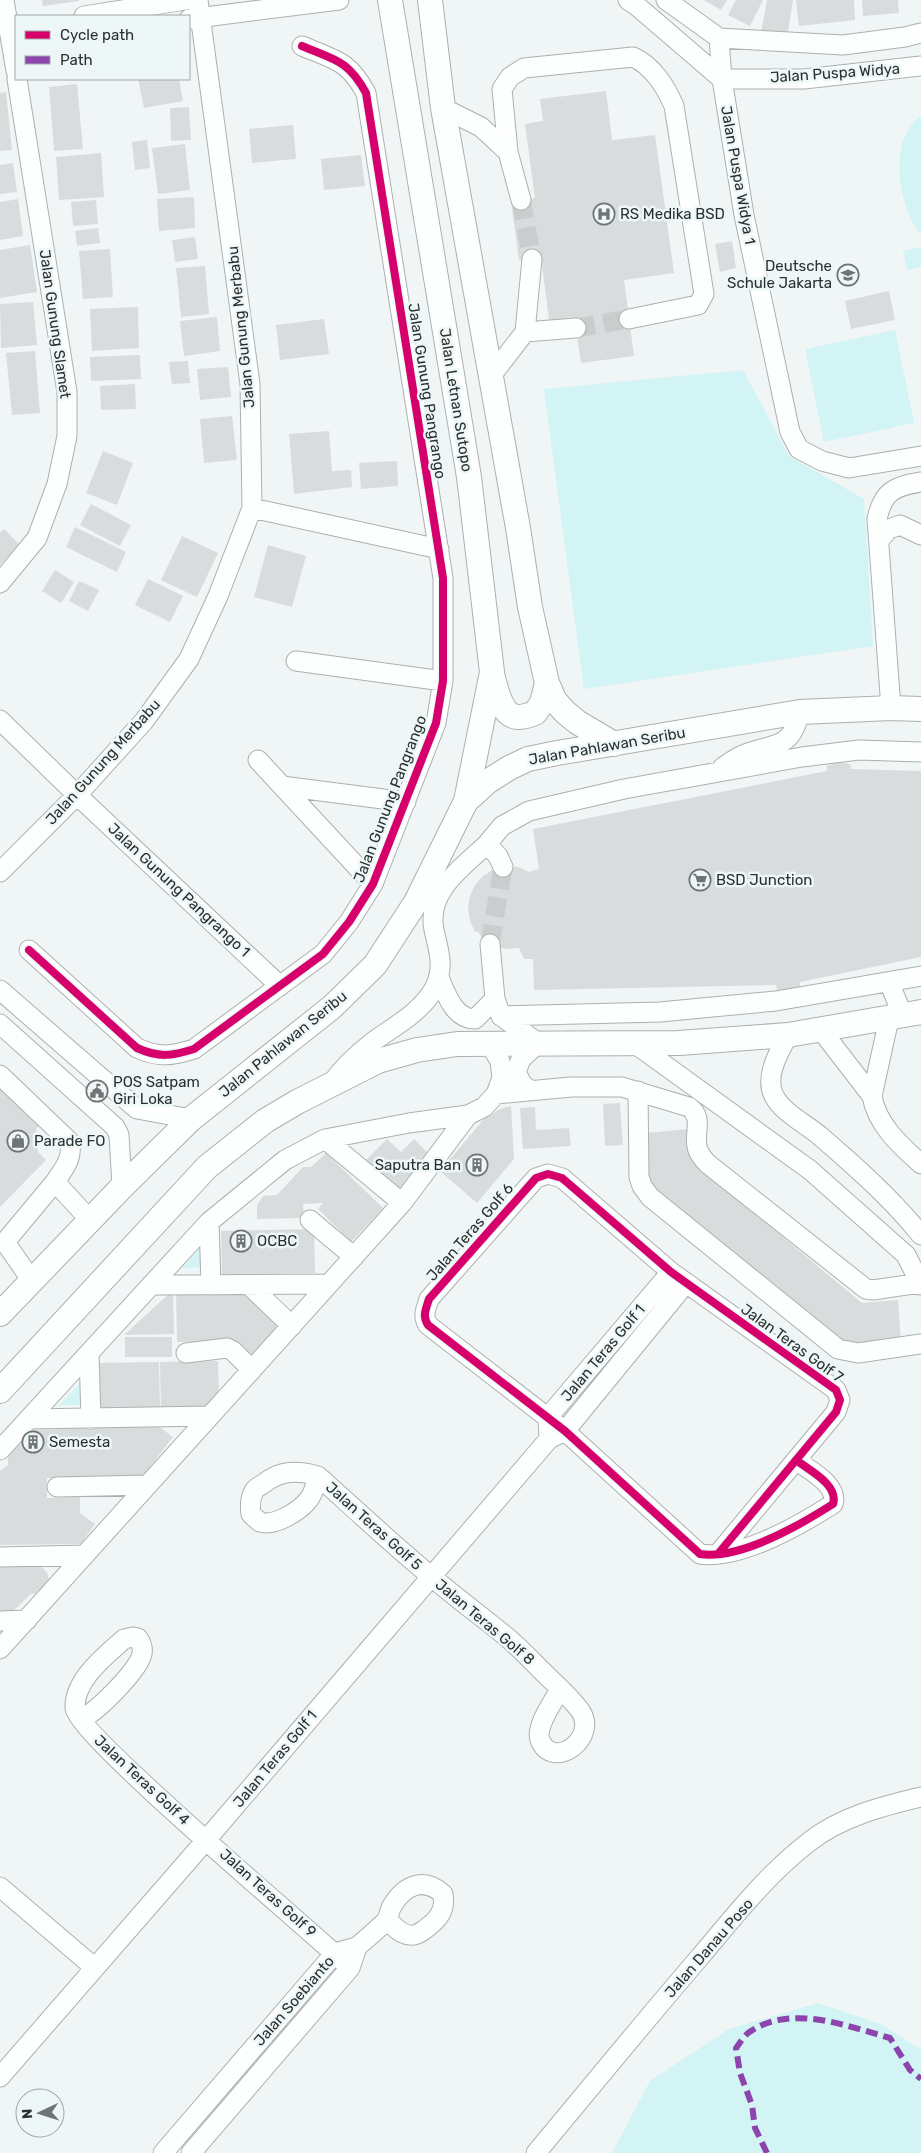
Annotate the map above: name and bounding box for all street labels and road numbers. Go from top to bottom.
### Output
street label: Jalan Puspa Widya [769,59,901,87]
street label: Jalan Puspa Widya 1 [717,104,759,246]
street label: Jalan Gunung Merbabu [224,245,258,409]
street label: Jalan Gunung Slamet [36,248,74,400]
street label: Jalan Gunung Pangrango [404,302,450,480]
street label: Jalan Letnan Sutopo [436,327,476,473]
street label: Jalan Gunung Merbabu [42,696,164,828]
street label: Jalan Gunung Pangrango [350,713,430,885]
street label: Jalan Pahlawan Seribu [527,723,687,769]
street label: Jalan Gunung Pangrango 1 [104,819,254,961]
street label: Jalan Pahlawan Seribu [216,987,350,1101]
street label: Jalan Teras Golf 6 [423,1179,517,1285]
street label: Jalan Teras Golf 7 [737,1300,847,1386]
street label: Jalan Teras Golf 1 [557,1301,649,1405]
street label: Jalan Teras Golf 5 [322,1478,426,1574]
street label: Jalan Teras Golf 8 [432,1575,538,1669]
street label: Jalan Teras Golf 1 [229,1707,321,1811]
street label: Jalan Teras Golf 4 [91,1731,193,1829]
street label: Jalan Teras Golf 9 [216,1845,320,1941]
street label: Jalan Danau Poso [661,1895,757,2001]
street label: Jalan Soebianto [250,1952,338,2050]

